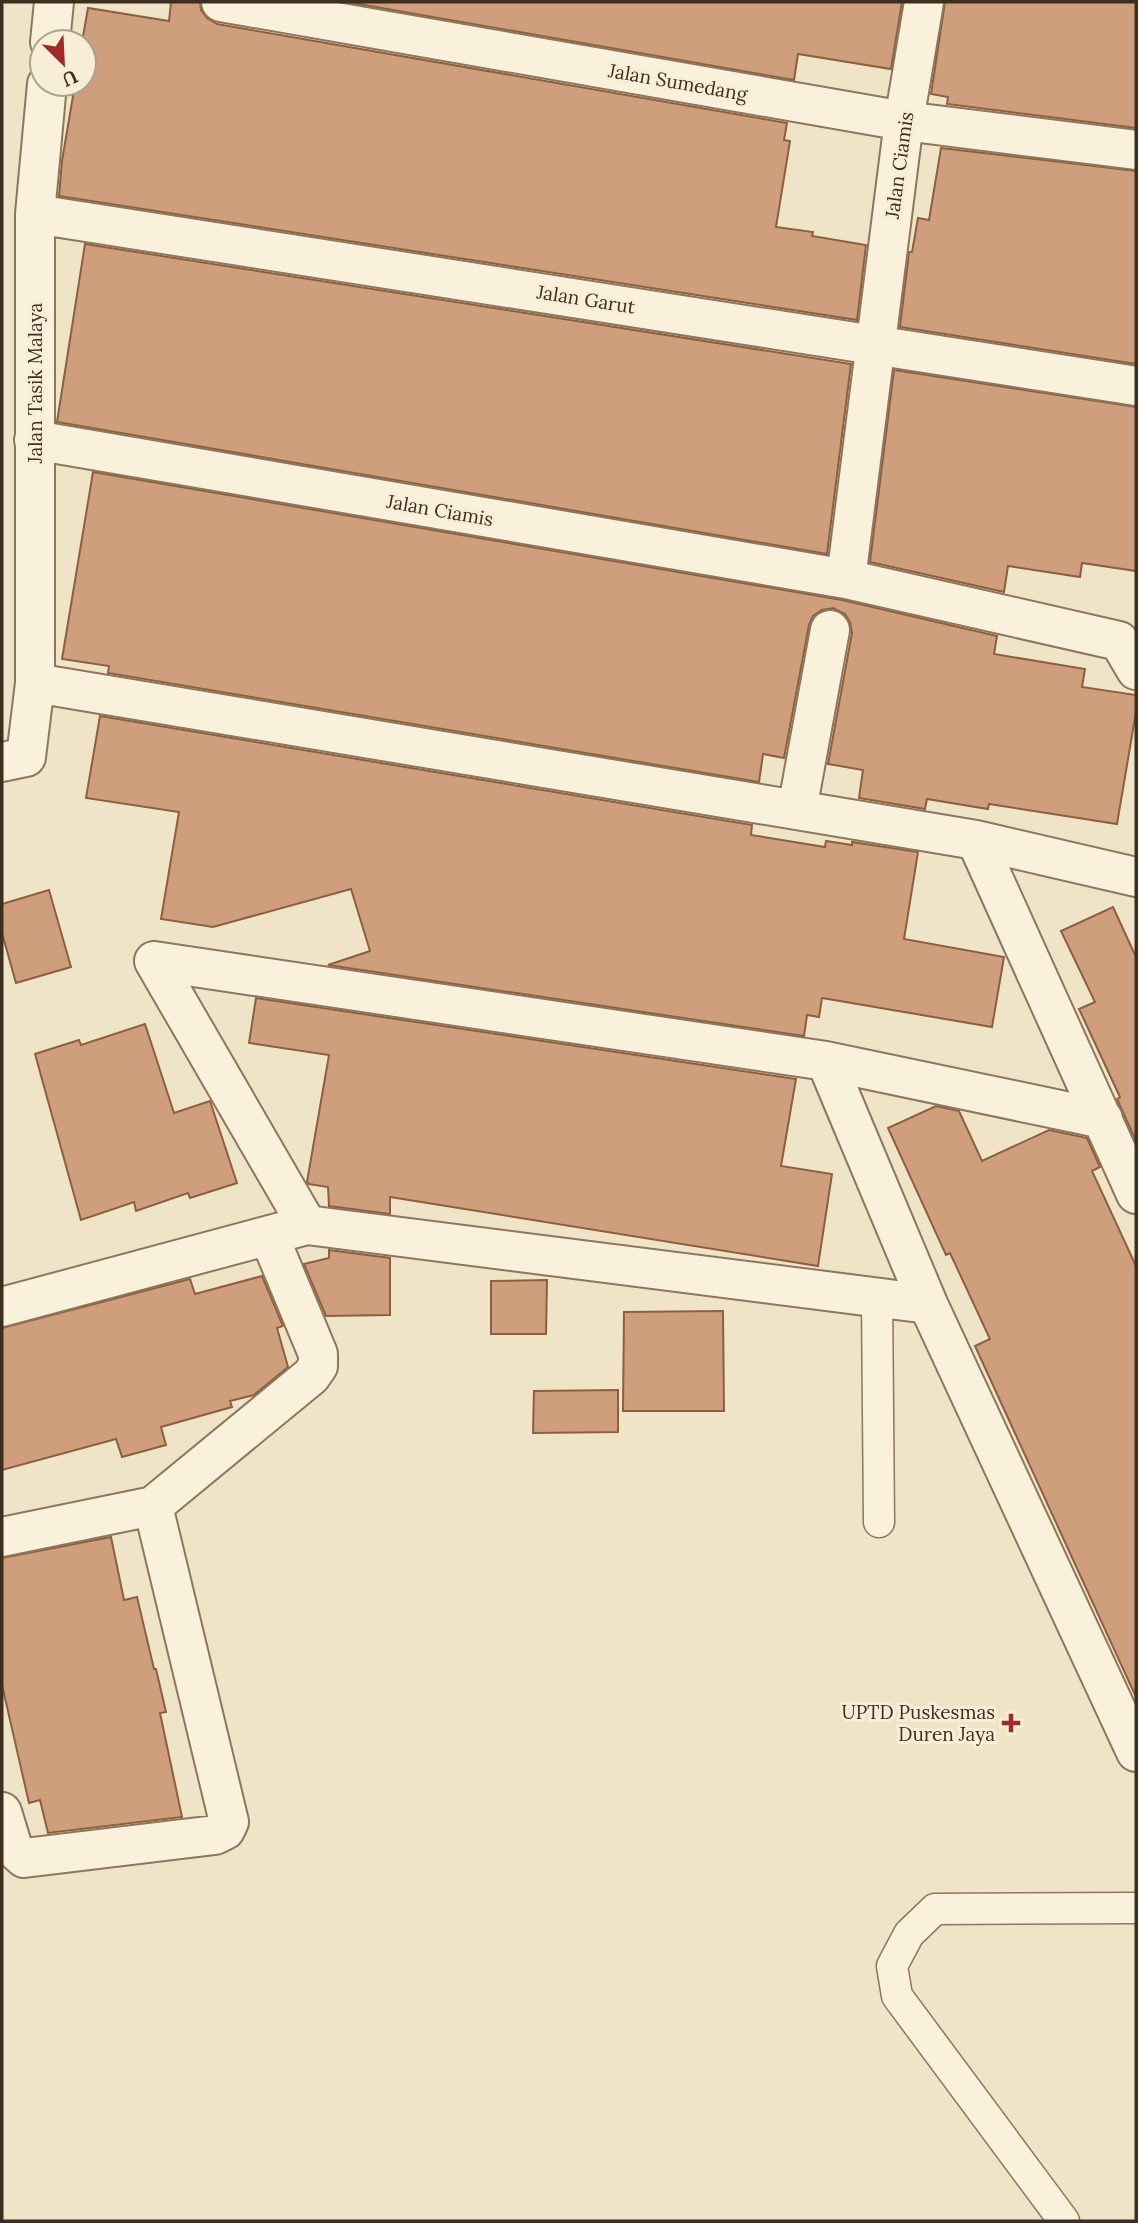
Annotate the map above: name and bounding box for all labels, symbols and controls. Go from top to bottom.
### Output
north arrow [28,28,98,98]
street label: Jalan Sumedang [606,58,750,106]
text: U [58,65,81,92]
street label: Jalan Ciamis [879,110,918,221]
street label: Jalan Garut [534,279,638,319]
street label: Jalan Tasik Malaya [23,302,47,464]
street label: Jalan Ciamis [384,489,495,531]
place label: UPTD Puskesmas Duren Jaya [841,1700,995,1746]
marker: UPTD Puskesmas Duren Jaya [1001,1713,1021,1733]

